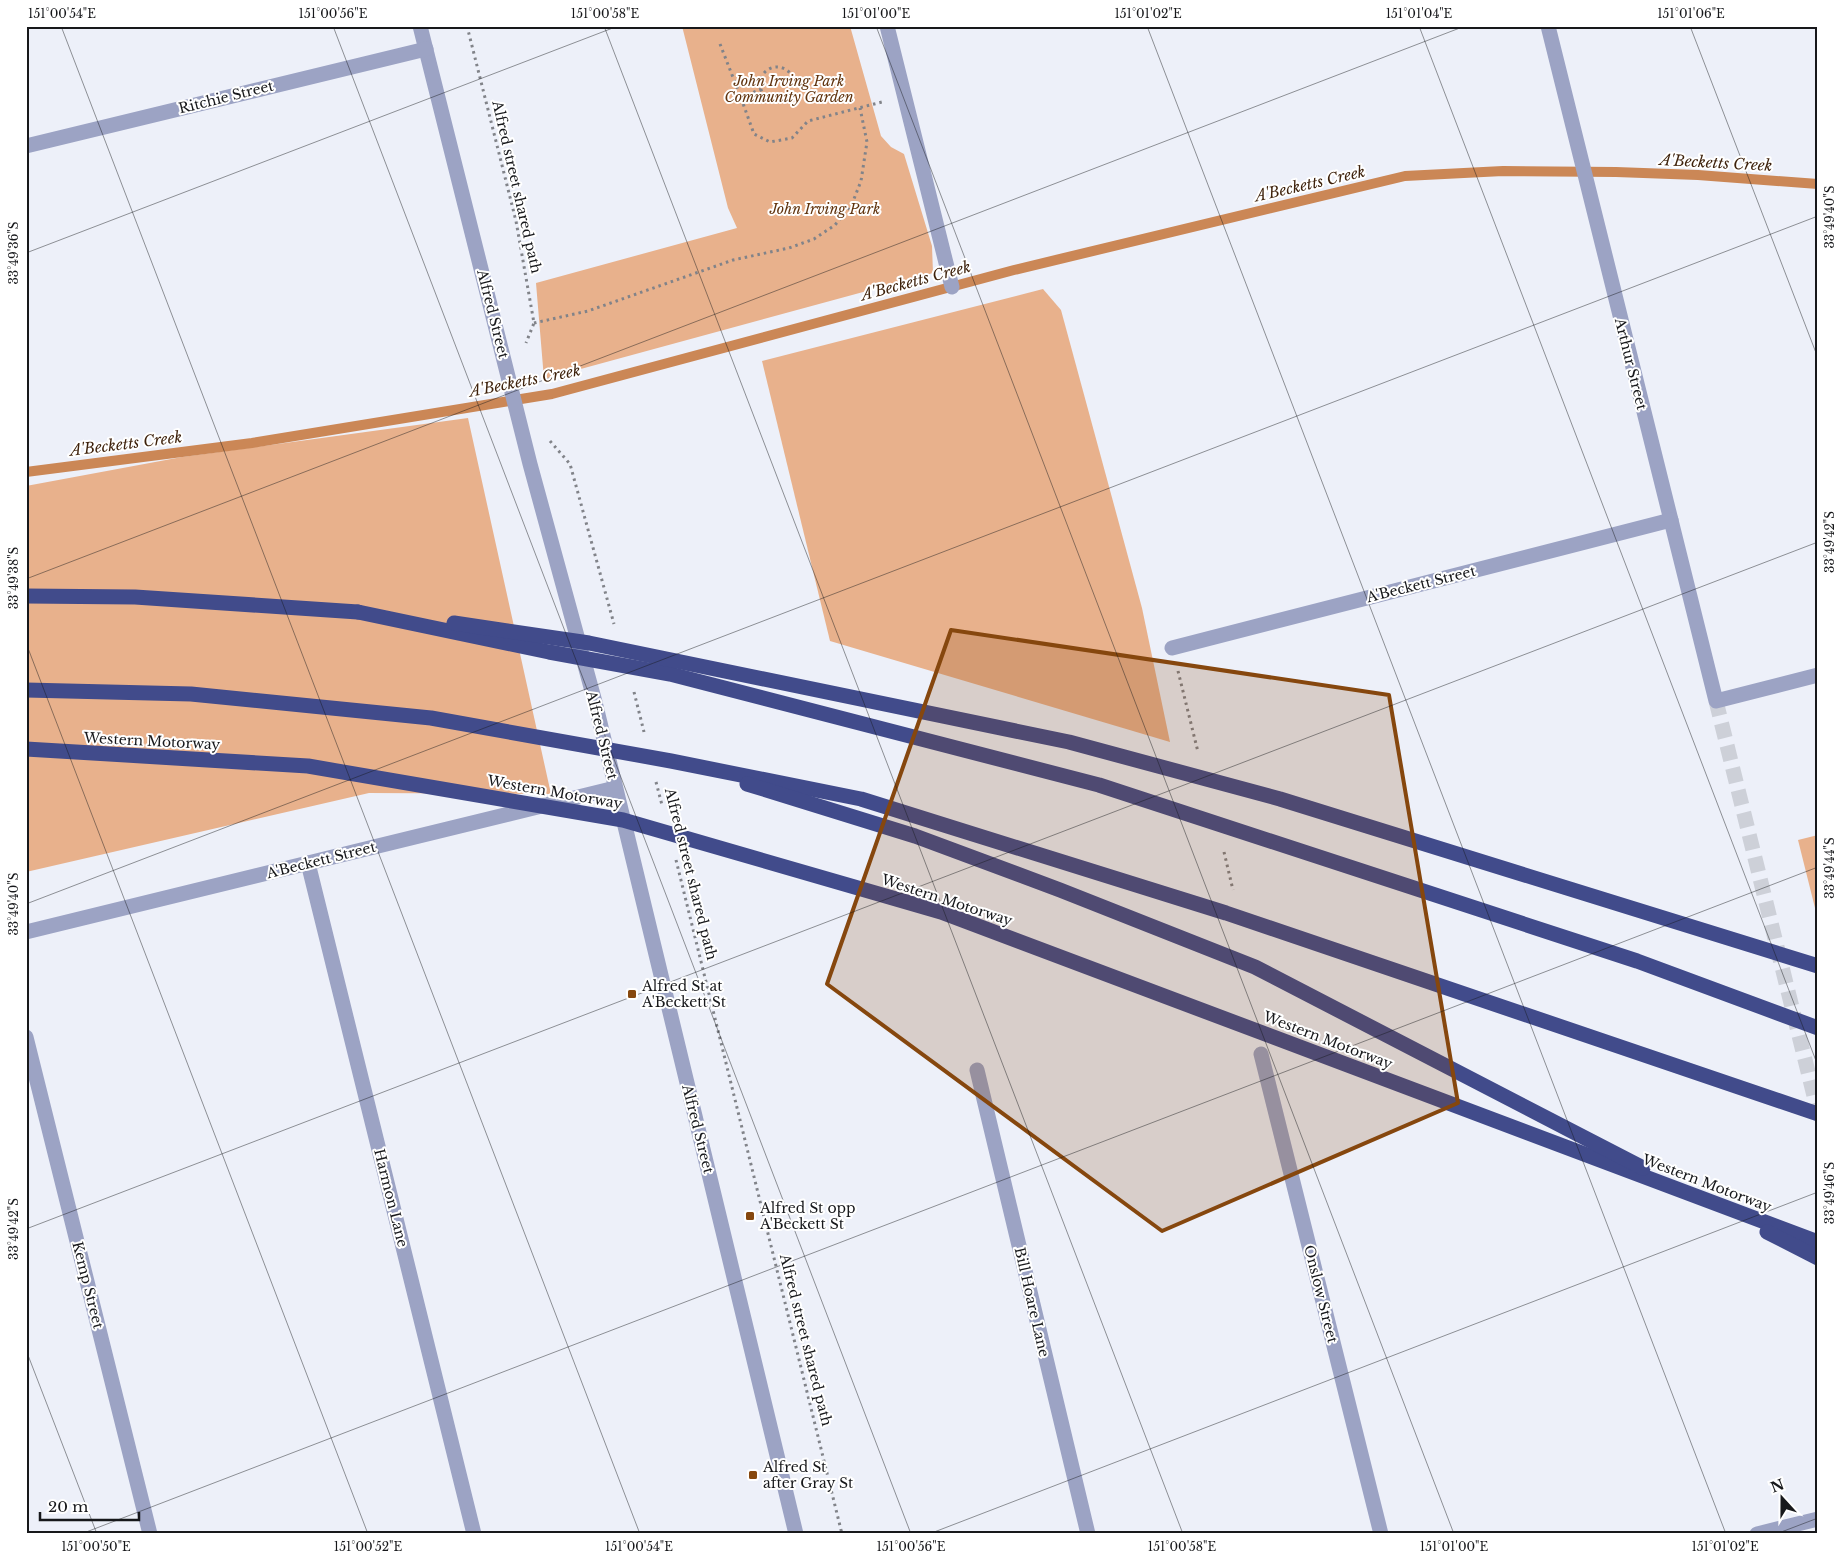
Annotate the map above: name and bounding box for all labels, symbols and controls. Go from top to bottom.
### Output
text: 151°00'54"E [28,6,96,21]
text: 151°00'56"E [299,6,368,21]
text: 151°00'58"E [571,6,639,21]
text: 151°01'00"E [842,6,910,21]
text: 151°01'02"E [1114,6,1182,21]
text: 151°01'04"E [1386,6,1453,21]
text: 151°01'06"E [1657,6,1725,21]
park label: John Irving Park Community Garden [725,72,854,106]
street label: Ritchie Street [177,76,276,117]
street label: Alfred street shared path [488,98,546,275]
water label: A'Becketts Creek [1657,150,1773,175]
water label: A'Becketts Creek [1251,162,1367,206]
text: 33°49'40"S [1822,185,1837,249]
park label: John Irving Park [769,200,880,218]
text: 33°49'36"S [6,221,21,285]
water label: A'Becketts Creek [857,257,973,305]
street label: Alfred Street [473,267,513,361]
street label: Arthur Street [1611,315,1651,413]
water label: A'Becketts Creek [466,360,582,401]
water label: A'Becketts Creek [67,427,183,460]
text: 33°49'42"S [1822,511,1837,573]
text: 33°49'38"S [6,546,21,609]
street label: A'Beckett Street [1364,562,1478,607]
street label: Alfred Street [582,688,622,782]
street label: Western Motorway [82,728,221,754]
street label: Western Motorway [485,771,624,813]
street label: Alfred street shared path [661,785,721,962]
text: 33°49'44"S [1822,837,1837,899]
street label: A'Beckett Street [264,838,378,883]
street label: Western Motorway [878,870,1015,930]
text: 33°49'40"S [6,872,21,936]
place label: Alfred St at A'Beckett St [641,977,727,1011]
marker: Alfred St at A'Beckett St [626,988,638,1000]
street label: Western Motorway [1260,1007,1395,1073]
street label: Alfred Street [678,1082,718,1176]
street label: Harmon Lane [370,1147,412,1249]
street label: Western Motorway [1639,1150,1774,1216]
text: 33°49'46"S [1822,1162,1837,1224]
text: 33°49'42"S [6,1198,21,1260]
place label: Alfred St opp A'Beckett St [759,1199,856,1233]
marker: Alfred St opp A'Beckett St [744,1210,756,1222]
street label: Kemp Street [68,1240,108,1331]
street label: Onslow Street [1300,1243,1342,1346]
street label: Bill Hoare Lane [1011,1245,1053,1359]
street label: Alfred street shared path [776,1251,836,1428]
place label: Alfred St after Gray St [762,1458,854,1492]
marker: Alfred St after Gray St [747,1469,759,1481]
north arrow [1756,1472,1806,1522]
text: N [1768,1475,1787,1497]
scale bar [40,1490,139,1522]
text: 20 m [48,1497,88,1516]
text: 151°00'50"E [61,1539,131,1554]
text: 151°00'52"E [334,1539,403,1554]
text: 151°00'54"E [605,1539,673,1554]
text: 151°00'56"E [877,1539,946,1554]
text: 151°00'58"E [1148,1539,1216,1554]
text: 151°01'00"E [1420,1539,1488,1554]
text: 151°01'02"E [1691,1539,1759,1554]

